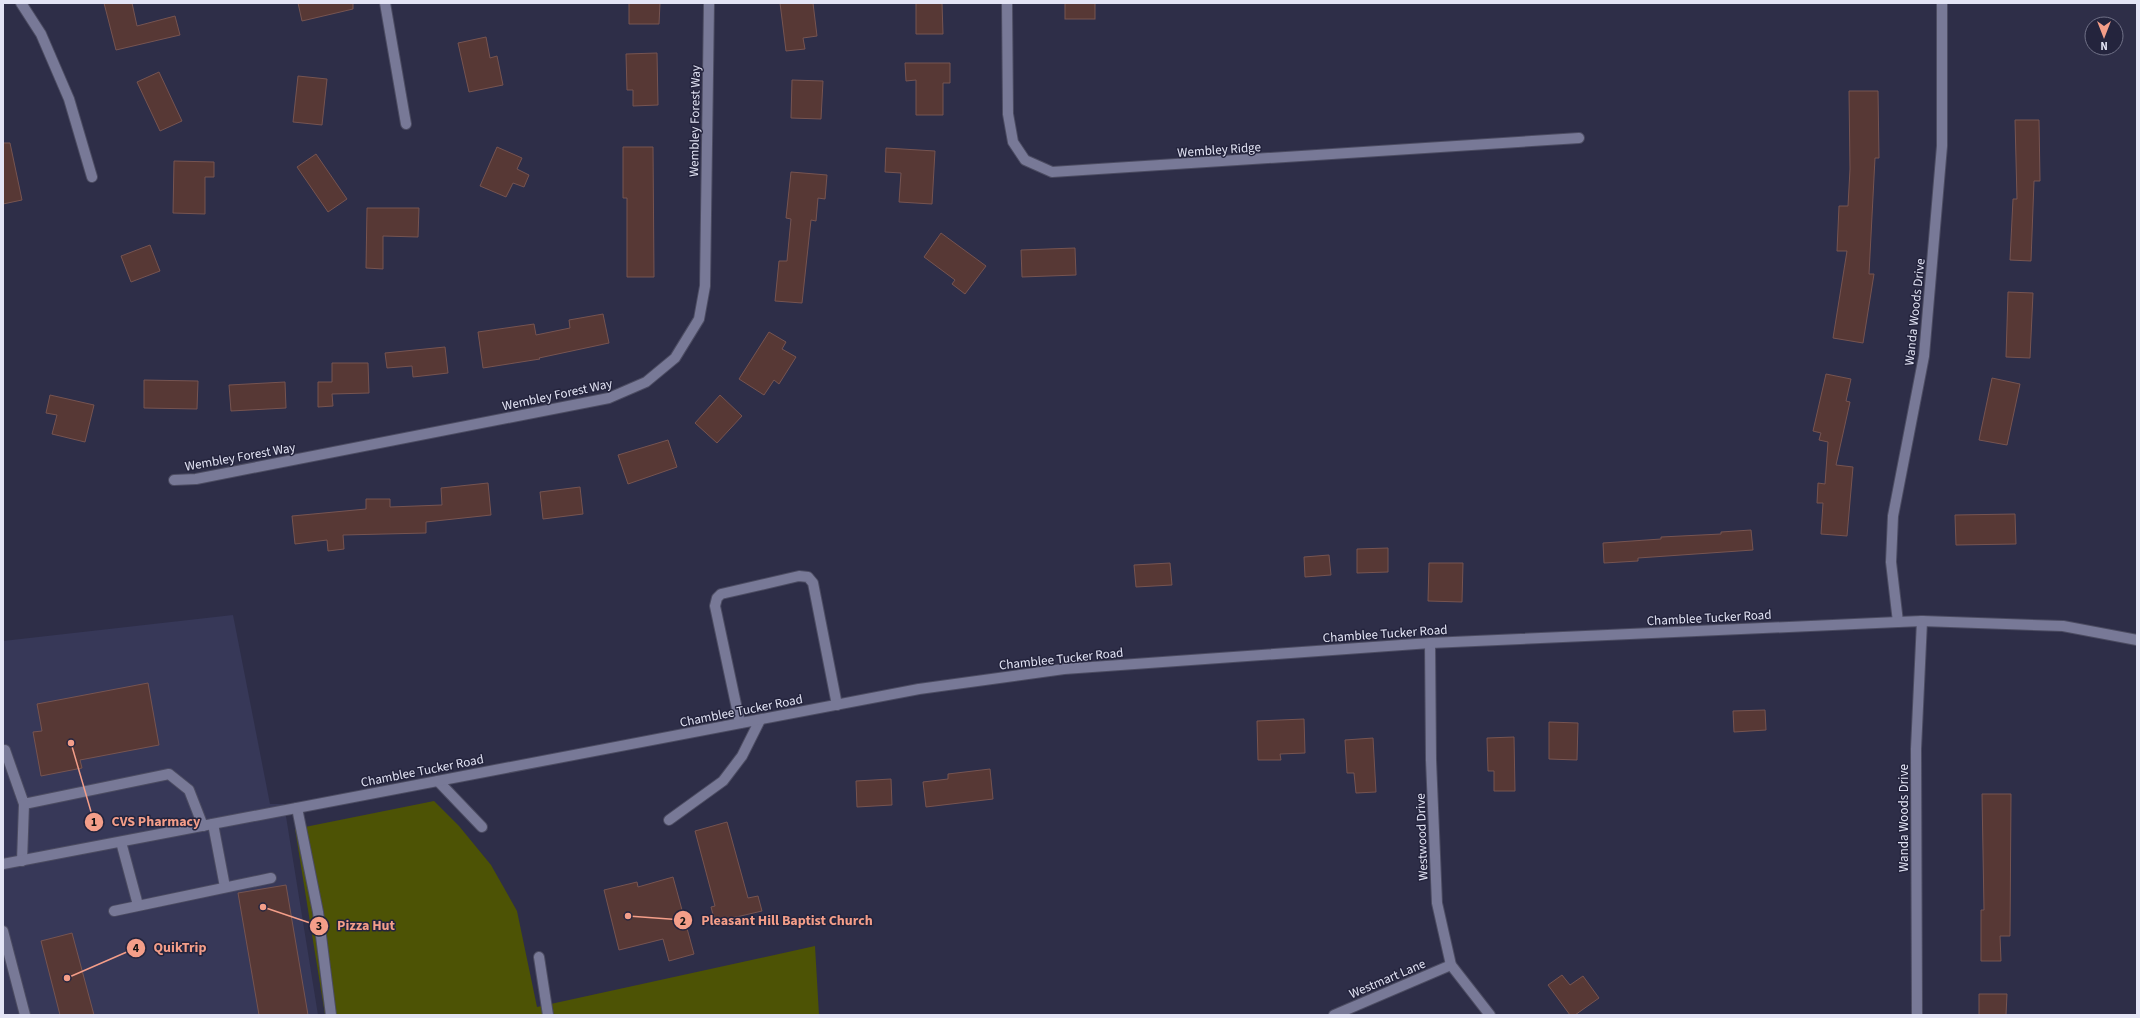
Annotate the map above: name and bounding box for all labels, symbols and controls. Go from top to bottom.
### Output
north arrow [2084,16,2124,56]
text: N [2100,38,2108,53]
street label: Wembley Forest Way [685,65,705,177]
street label: Wembley Ridge [1177,138,1261,162]
street label: Wanda Woods Drive [1900,258,1930,367]
street label: Wembley Forest Way [501,375,614,415]
street label: Wembley Forest Way [183,438,297,476]
street label: Chamblee Tucker Road [1646,606,1772,630]
street label: Chamblee Tucker Road [1322,621,1448,647]
street label: Chamblee Tucker Road [998,644,1124,674]
street label: Chamblee Tucker Road [678,690,804,732]
street label: Chamblee Tucker Road [359,750,485,792]
street label: Wanda Woods Drive [1895,764,1913,872]
street label: Westwood Drive [1411,793,1433,881]
callout: CVS Pharmacy [84,809,208,835]
text: CVS Pharmacy [112,812,201,832]
text: 1 [91,814,97,831]
callout: Pleasant Hill Baptist Church [673,907,881,933]
text: Pleasant Hill Baptist Church [701,911,873,931]
callout: Pizza Hut [309,913,403,939]
text: 2 [680,913,686,930]
text: Pizza Hut [337,916,396,936]
text: 3 [316,918,322,935]
callout: QuikTrip [126,935,215,961]
text: QuikTrip [154,938,206,958]
text: 4 [133,940,140,957]
street label: Westmart Lane [1346,955,1428,1003]

